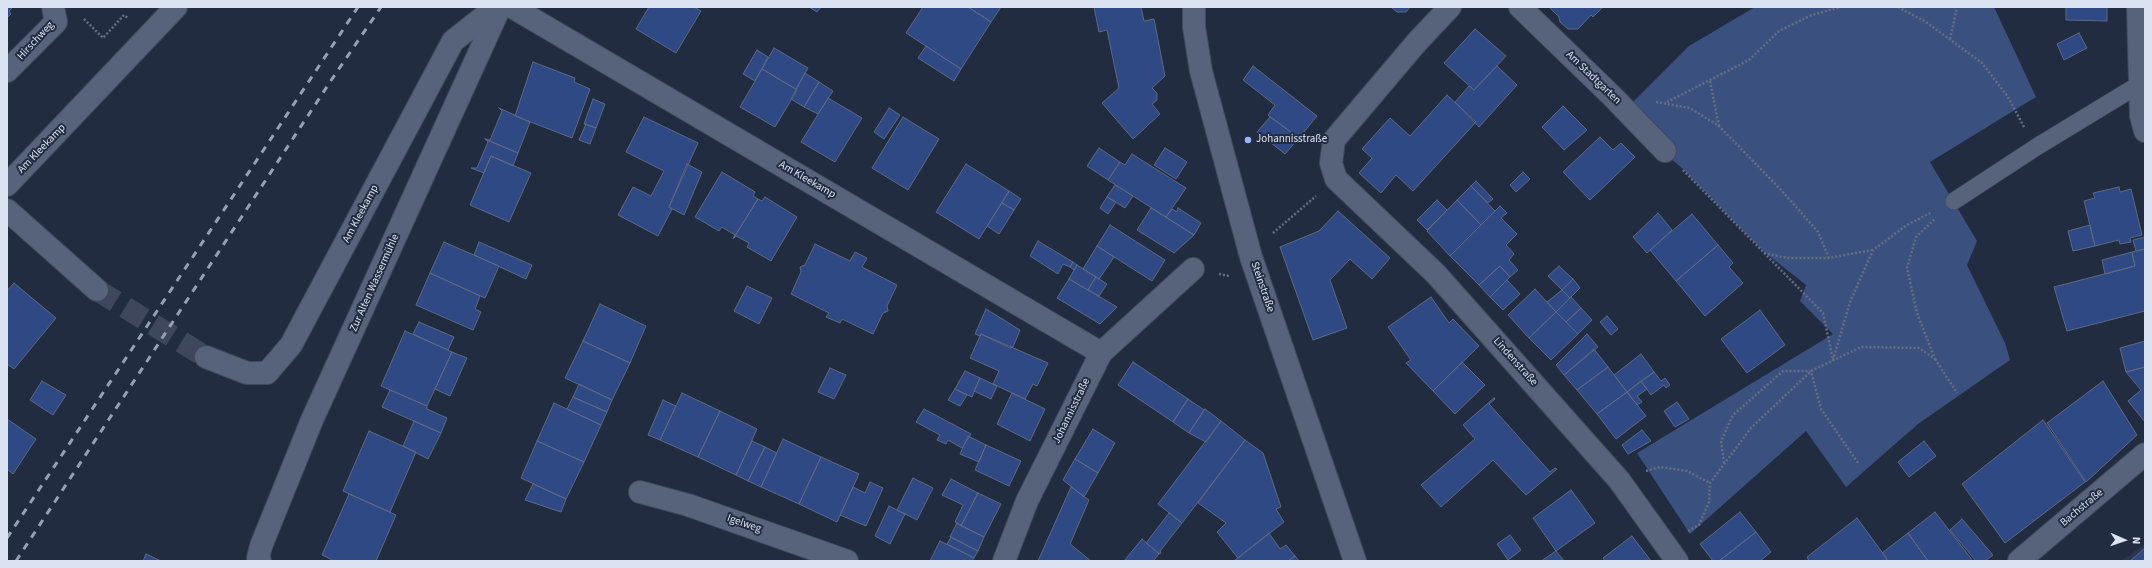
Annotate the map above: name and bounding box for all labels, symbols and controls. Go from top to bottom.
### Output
street label: Hirschweg [15,19,57,63]
street label: Am Stadtgarten [1563,48,1623,108]
street label: Am Kleekamp [15,122,69,176]
place label: Johannisstraße [1256,133,1327,147]
marker: Johannisstraße [1243,135,1253,145]
street label: Am Kleekamp [776,158,838,202]
street label: Am Kleekamp [340,183,382,245]
street label: Zur Alten Wassermühle [348,232,402,334]
street label: Steinstraße [1247,260,1277,314]
street label: Lindenstraße [1490,335,1540,389]
street label: Johannisstraße [1050,376,1094,446]
street label: Bachstraße [2058,486,2106,530]
street label: Igelweg [725,512,763,536]
north arrow [2104,520,2144,560]
text: N [2129,537,2144,544]

